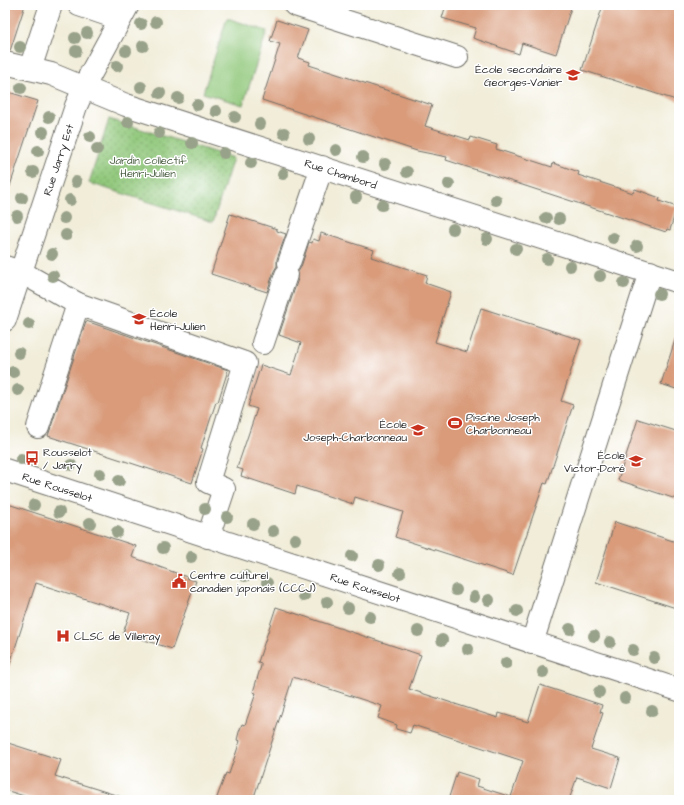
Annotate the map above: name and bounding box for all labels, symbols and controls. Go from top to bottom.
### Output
place label: École secondaire Georges-Vanier [475,62,562,91]
school or university icon: École secondaire Georges-Vanier [565,67,581,83]
street label: Rue Jarry Est [40,122,78,197]
park label: Jardin collectif Henri-Julien [110,153,187,181]
street label: Rue Chambord [303,156,379,193]
place label: École Henri-Julien [150,306,206,334]
school or university icon: École Henri-Julien [131,311,147,327]
place label: Piscine Joseph Charbonneau [466,410,540,438]
sports icon: Piscine Joseph Charbonneau [447,415,463,431]
place label: École Joseph-Charbonneau [303,417,407,445]
school or university icon: École Joseph-Charbonneau [410,422,426,438]
place label: Rousselot / Jarry [43,445,93,474]
place label: École Victor-Doré [564,448,625,476]
bus stop icon: Rousselot / Jarry [24,450,40,466]
school or university icon: École Victor-Doré [628,453,644,469]
street label: Rue Rousselot [20,469,95,506]
place label: Centre culturel canadien japonais (CCCJ) [190,568,316,596]
street label: Rue Rousselot [328,570,403,607]
public building icon: Centre culturel canadien japonais (CCCJ) [171,573,187,589]
hospital icon: CLSC de Villeray [55,628,71,644]
place label: CLSC de Villeray [74,629,160,645]

